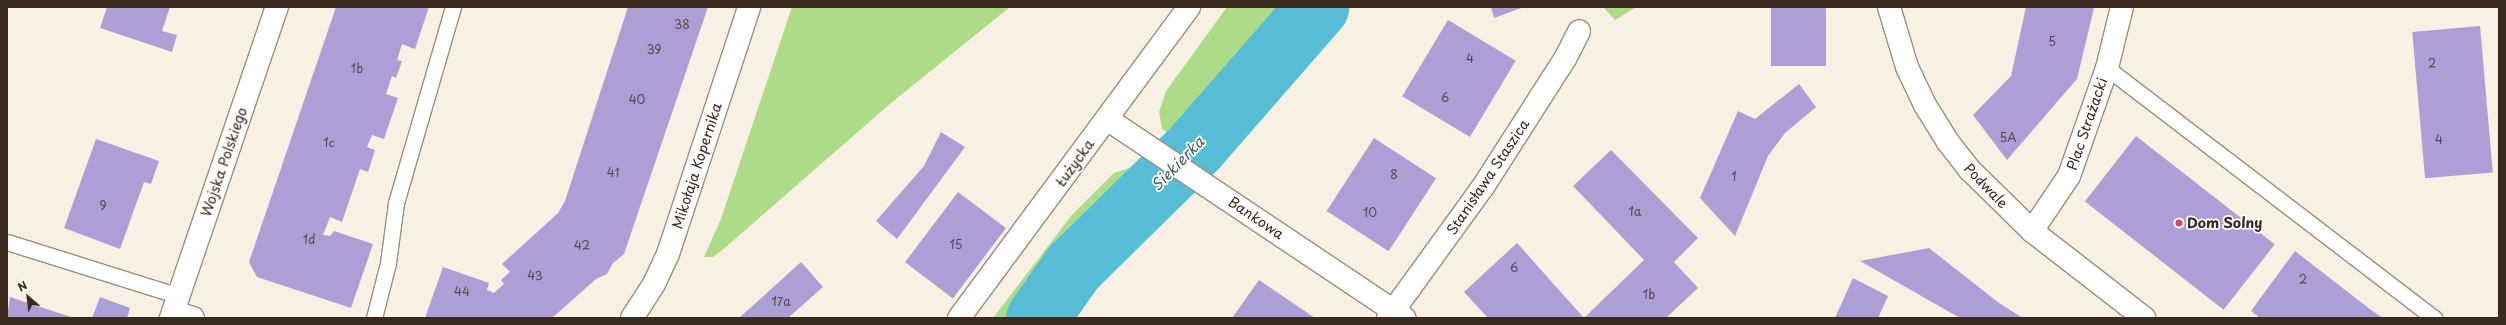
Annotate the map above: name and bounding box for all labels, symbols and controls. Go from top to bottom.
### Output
house number: 38 [674,18,690,32]
house number: 5 [2048,35,2056,49]
house number: 39 [647,43,661,57]
house number: 4 [1466,52,1474,66]
house number: 2 [2428,57,2436,71]
house number: 1b [351,62,363,76]
street label: Plac Strażacki [2063,75,2111,173]
house number: 6 [1441,91,1449,105]
house number: 40 [629,93,645,107]
street label: Mikołaja Kopernika [669,101,725,231]
street label: Wojska Polskiego [197,105,251,219]
street label: Stanisława Staszica [1443,116,1533,238]
house number: 5A [2000,131,2016,145]
water label: Siekierka [1147,132,1207,194]
house number: 4 [2435,133,2443,147]
house number: 1c [323,136,335,150]
street label: Łużycka [1052,136,1098,190]
street label: Podwale [1961,160,2011,212]
house number: 41 [607,166,619,180]
house number: 8 [1390,168,1398,182]
house number: 1 [1731,170,1737,184]
street label: Bankowa [1225,193,1287,243]
house number: 9 [99,199,107,213]
house number: 1a [1629,205,1641,219]
house number: 10 [1363,206,1377,220]
place label: Dom Solny [2187,215,2263,231]
marker: Dom Solny [2174,218,2184,228]
house number: 1d [303,233,315,247]
house number: 15 [949,238,963,252]
house number: 42 [574,239,590,253]
house number: 6 [1510,261,1518,275]
house number: 43 [527,269,543,283]
house number: 2 [2299,273,2307,287]
text: N [14,276,30,296]
north arrow [8,277,48,317]
house number: 44 [454,285,470,299]
house number: 1b [1643,288,1655,302]
house number: 17a [771,295,791,309]

